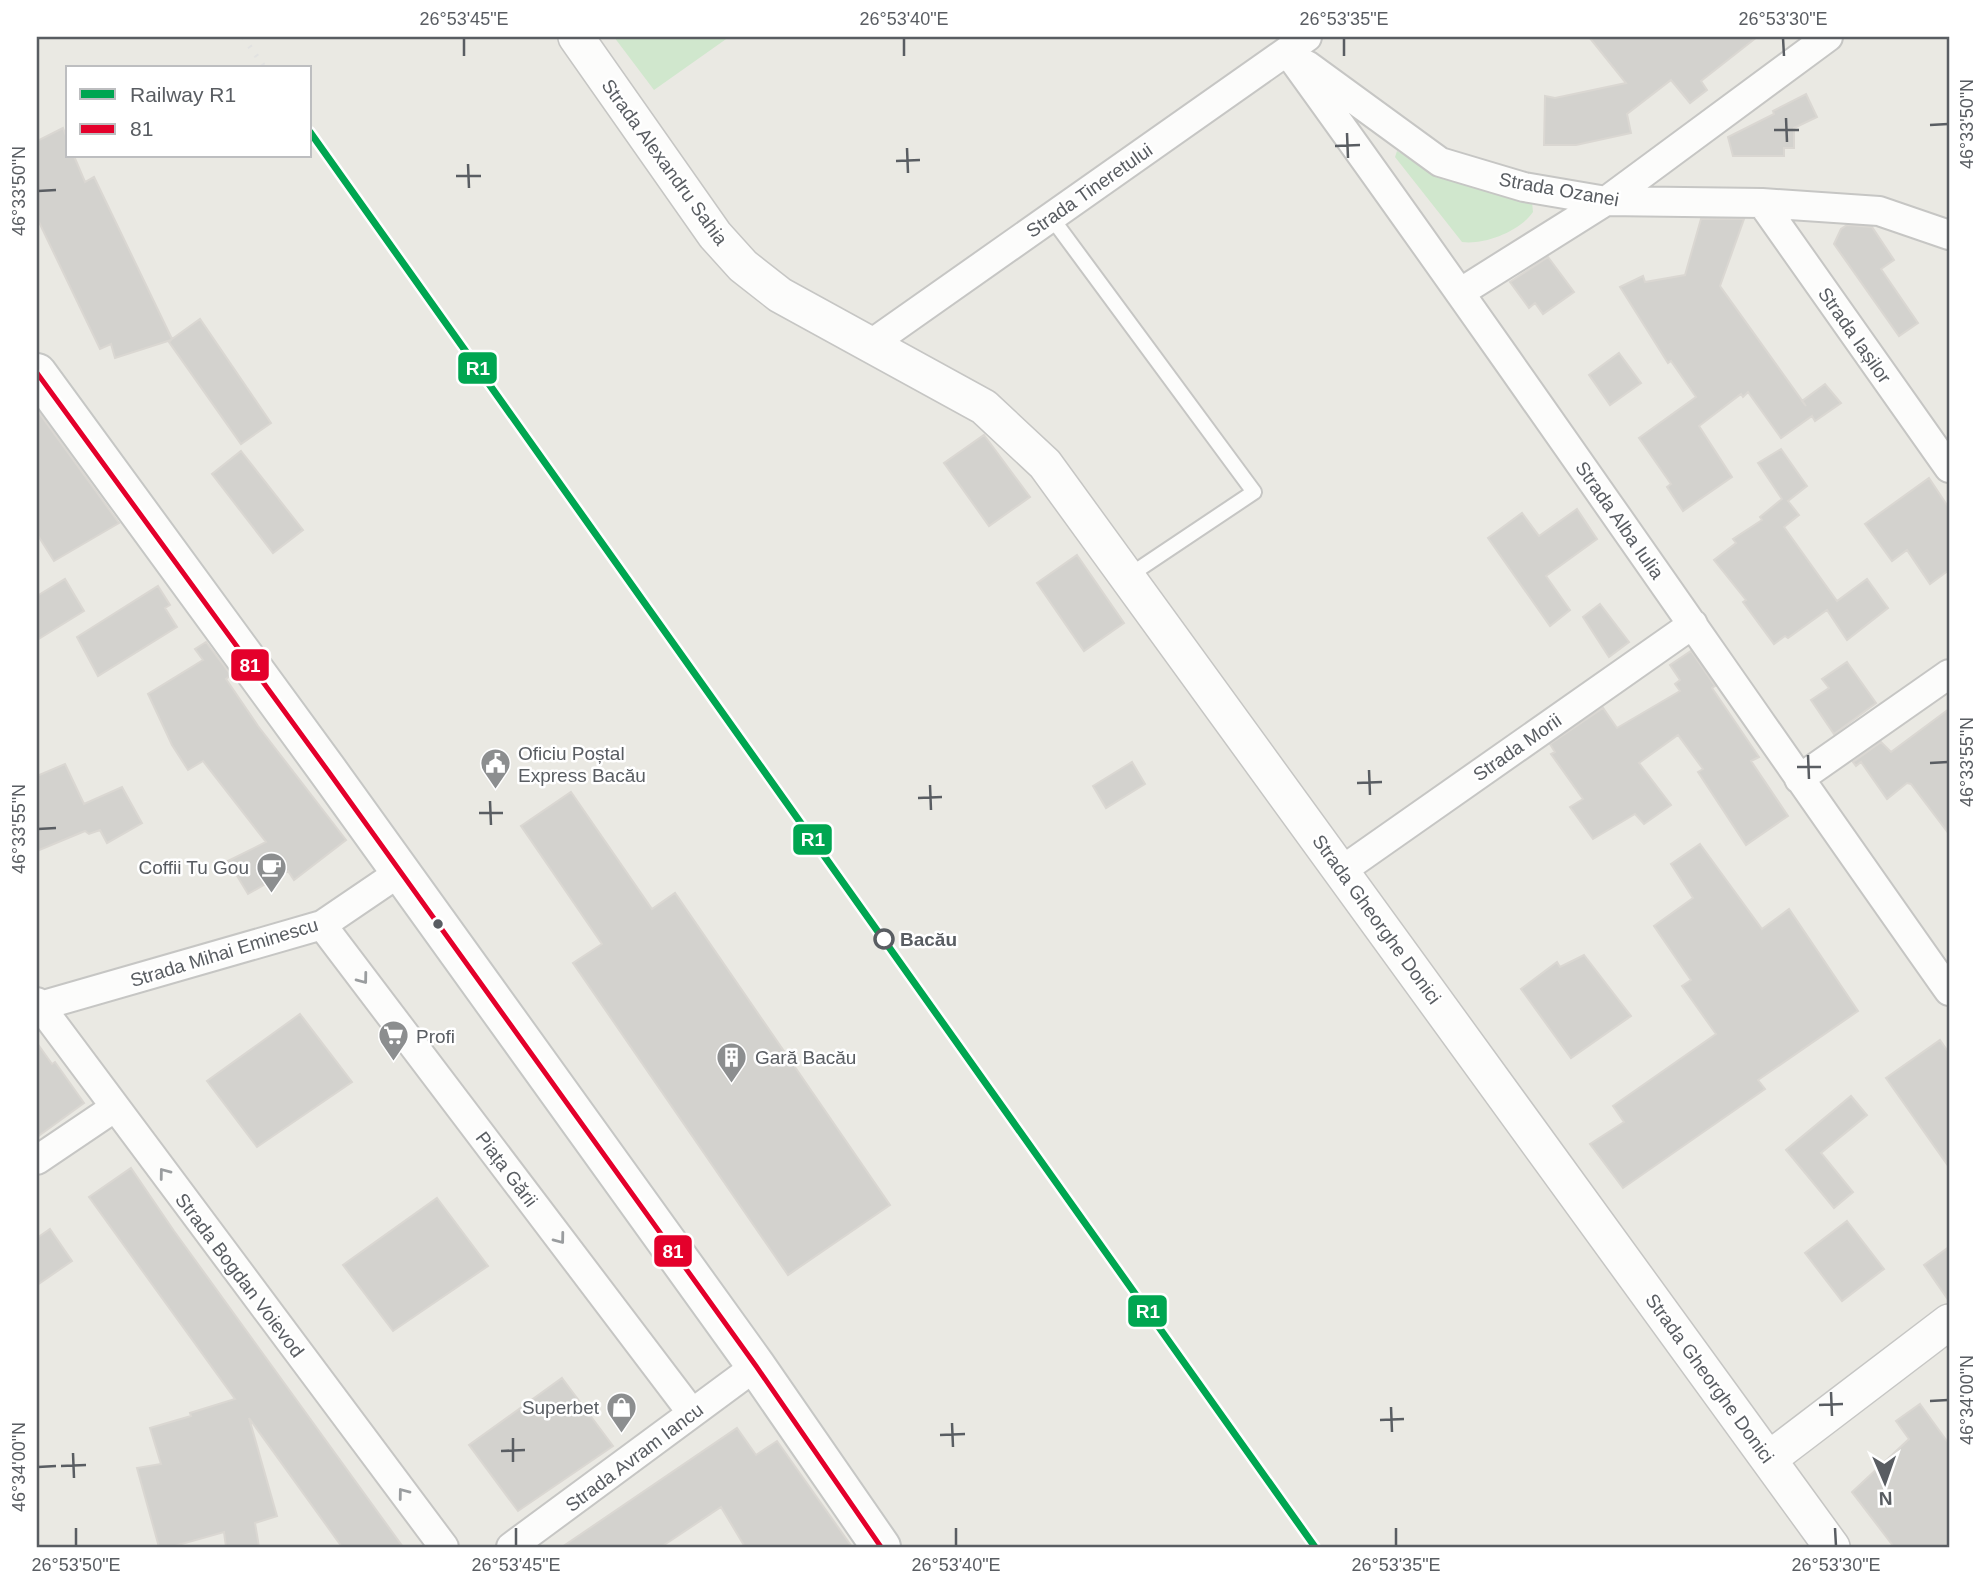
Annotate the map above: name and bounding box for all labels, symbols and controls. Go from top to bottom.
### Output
text: 26°53'45"E [419,9,509,29]
text: 26°53'40"E [859,9,949,29]
text: 26°53'35"E [1299,9,1389,29]
text: 26°53'30"E [1738,9,1828,29]
legend [66,66,312,158]
street label: Strada Alexandru Sahia [597,75,732,250]
text: 46°33'50"N [1957,79,1977,169]
text: Railway R1 [130,83,236,106]
text: 81 [130,117,153,140]
street label: Strada Tineretului [1022,139,1156,242]
text: 46°33'50"N [9,146,29,236]
street label: Strada Ozanei [1497,169,1621,210]
street label: Strada Iașilor [1814,283,1896,388]
line badge: R1 [457,351,498,385]
text: R1 [466,358,491,379]
street label: Strada Alba Iulia [1571,458,1668,583]
line badge: 81 [230,648,270,682]
text: 81 [239,655,261,676]
street label: Strada Morii [1469,709,1565,785]
text: 46°33'55"N [1957,717,1977,807]
place label: Oficiu Poștal Express Bacău [518,743,646,786]
public building icon: Oficiu Poștal Express Bacău [478,747,512,791]
text: 46°33'55"N [9,784,29,874]
line badge: R1 [792,823,833,856]
text: R1 [801,829,826,850]
street label: Strada Gheorghe Donici [1308,831,1445,1008]
cafe icon: Coffii Tu Gou [255,850,289,894]
place label: Coffii Tu Gou [138,857,249,878]
street label: Strada Mihai Eminescu [128,914,321,991]
unlabelled marker [431,917,445,931]
marker: Bacău [874,929,894,949]
place label: Bacău [900,929,957,950]
one-way arrow [355,971,368,984]
supermarket icon: Profi [376,1019,410,1063]
place label: Profi [416,1026,455,1047]
building icon: Gară Bacău [715,1040,749,1084]
place label: Gară Bacău [755,1047,856,1068]
street label: Piața Gării [472,1128,542,1211]
one-way arrow [159,1169,172,1181]
street label: Strada Bogdan Voievod [171,1189,308,1361]
one-way arrow [551,1231,564,1243]
line badge: 81 [653,1234,693,1268]
text: 81 [662,1241,684,1262]
street label: Strada Gheorghe Donici [1641,1290,1778,1467]
line badge: R1 [1127,1294,1168,1328]
text: R1 [1136,1301,1161,1322]
text: 46°34'00"N [1957,1355,1977,1445]
shop icon: Superbet [605,1390,639,1434]
place label: Superbet [522,1397,600,1418]
street label: Strada Avram Iancu [561,1399,707,1516]
text: 46°34'00"N [9,1422,29,1512]
north arrow [1850,1448,1920,1518]
one-way arrow [398,1488,411,1500]
text: N [1878,1488,1893,1509]
text: 26°53'50"E [31,1555,121,1575]
text: 26°53'45"E [471,1555,561,1575]
text: 26°53'40"E [911,1555,1001,1575]
text: 26°53'35"E [1351,1555,1441,1575]
text: 26°53'30"E [1791,1555,1881,1575]

